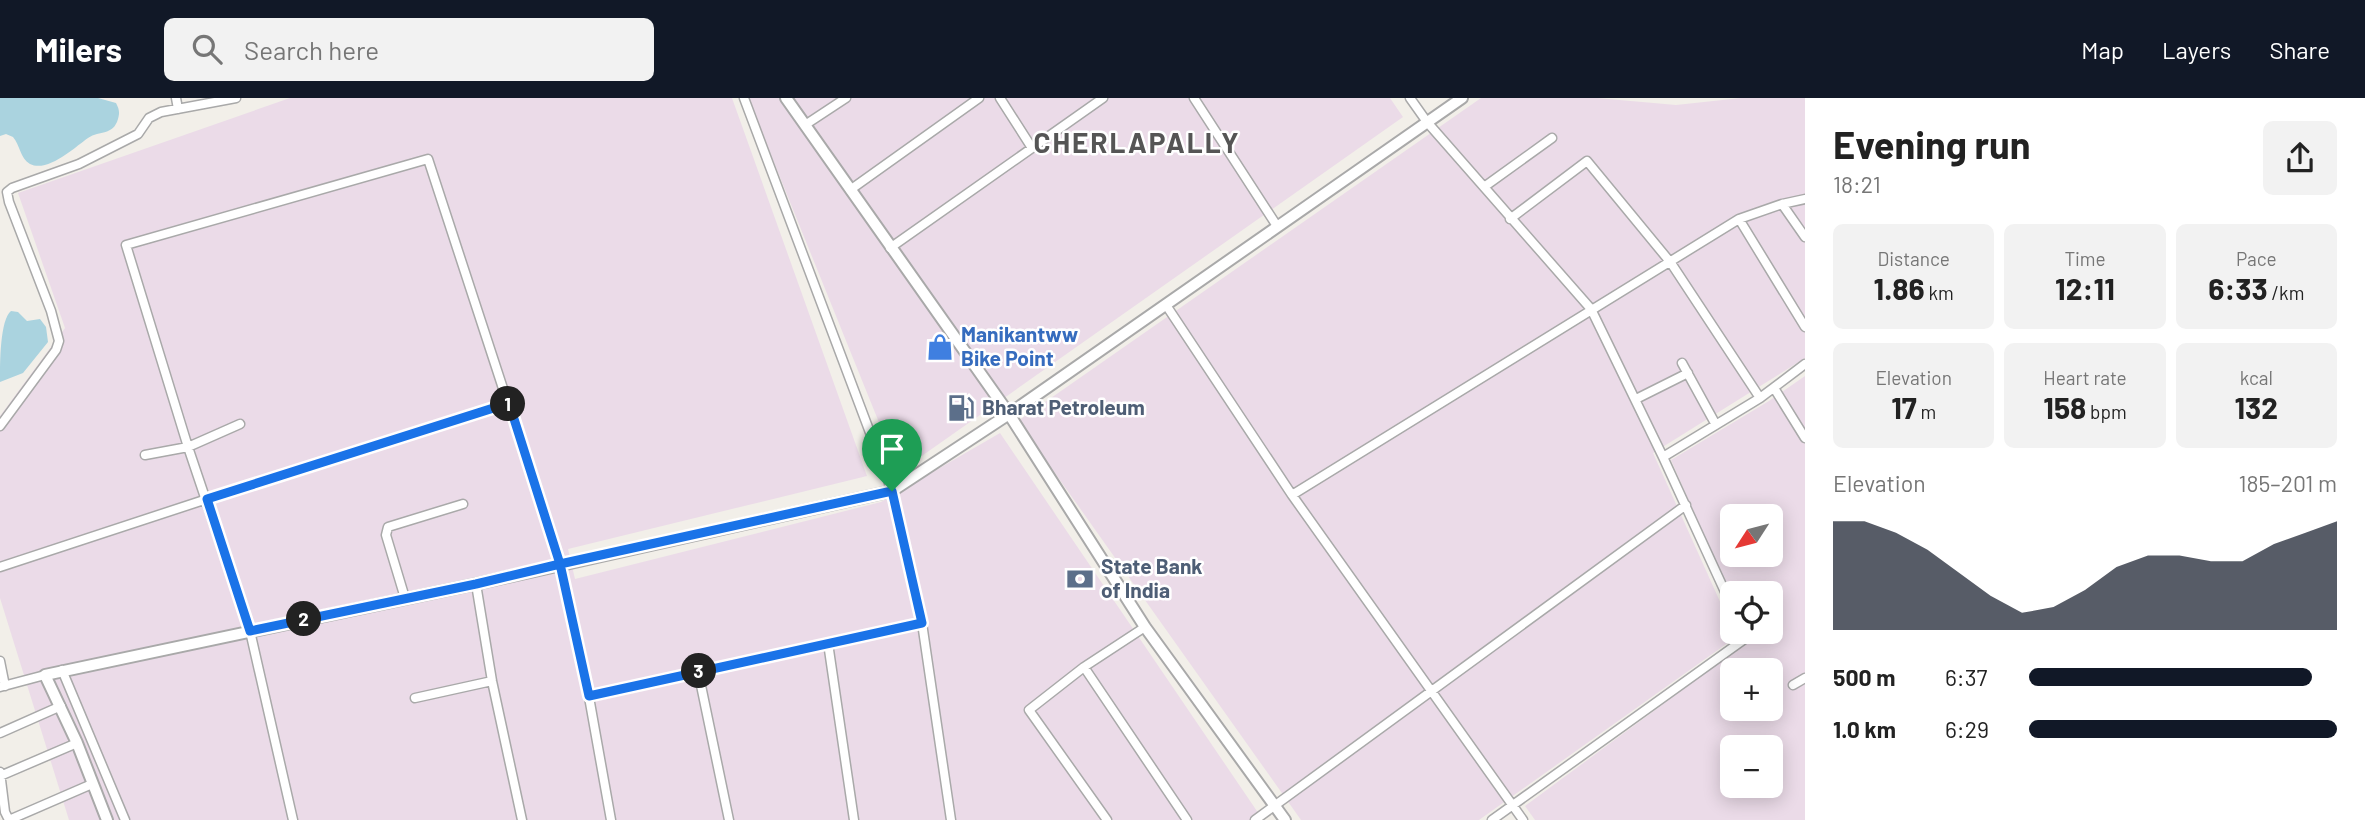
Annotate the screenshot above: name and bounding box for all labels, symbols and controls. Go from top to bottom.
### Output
search box [164,18,654,81]
text: Milers [35,29,122,69]
icon: search [188,30,226,68]
text: Search here [244,34,379,65]
text: Map [2081,35,2124,64]
text: Layers [2162,35,2231,64]
text: Share [2269,35,2330,64]
text: Evening run [1833,121,2031,167]
button: share [2263,121,2337,195]
district label: CHERLAPALLY [1033,125,1241,159]
text: 18:21 [1833,170,1881,198]
text: Distance [1877,247,1950,270]
text: Time [2064,247,2106,270]
text: Pace [2236,247,2277,270]
text: 1.86 [1874,270,1925,306]
text: 12:11 [2055,270,2115,306]
text: 6:33 [2208,270,2268,306]
text: km [1925,281,1954,304]
text: /km [2268,281,2304,304]
place label: Manikantww Bike Point [961,321,1078,370]
shop icon: Manikantww Bike Point [925,332,955,362]
text: Elevation [1875,366,1952,389]
text: Heart rate [2043,366,2127,389]
text: kcal [2240,366,2273,389]
pin: 1 [490,386,526,422]
text: 17 [1891,389,1917,425]
text: 158 [2043,389,2086,425]
text: 132 [2235,389,2278,425]
text: 1 [504,392,511,415]
fuel station icon: Bharat Petroleum [946,393,976,423]
place label: Bharat Petroleum [982,394,1145,419]
text: m [1917,400,1936,423]
text: bpm [2086,400,2127,423]
pin [862,419,922,491]
icon: arrive [873,430,911,468]
text: Elevation [1833,469,1926,497]
text: 185–201 m [2238,469,2337,497]
north arrow [1720,504,1783,567]
map controls [1720,504,1783,798]
place label: State Bank of India [1101,553,1203,602]
bank icon: State Bank of India [1065,564,1095,594]
button: locate [1720,581,1783,644]
pin: 2 [286,602,322,636]
text: 2 [298,607,309,630]
pin: 3 [682,654,716,688]
button: + [1720,658,1783,721]
text: 3 [693,659,704,682]
text: 500 m [1833,663,1895,691]
text: 6:37 [1945,663,1987,691]
text: 1.0 km [1833,715,1896,743]
text: 6:29 [1945,715,1989,743]
button: − [1720,735,1783,798]

